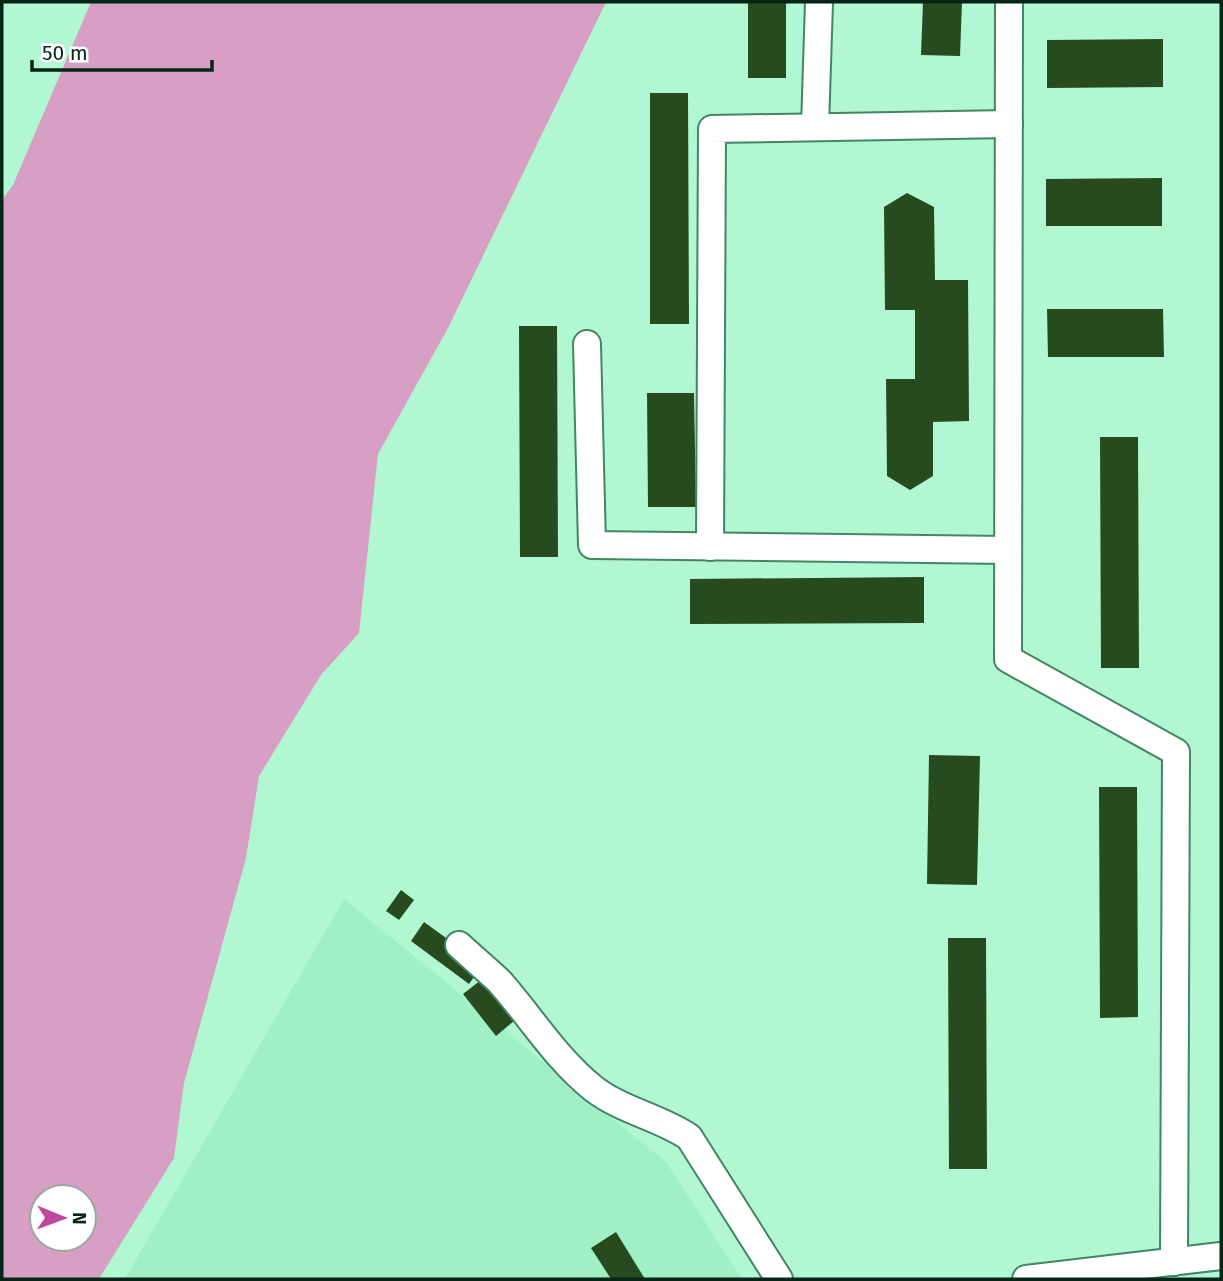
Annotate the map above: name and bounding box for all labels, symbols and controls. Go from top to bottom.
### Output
scale bar [32,28,212,72]
text: 50 m [42,40,88,66]
north arrow [28,1183,98,1253]
text: N [68,1212,91,1225]

